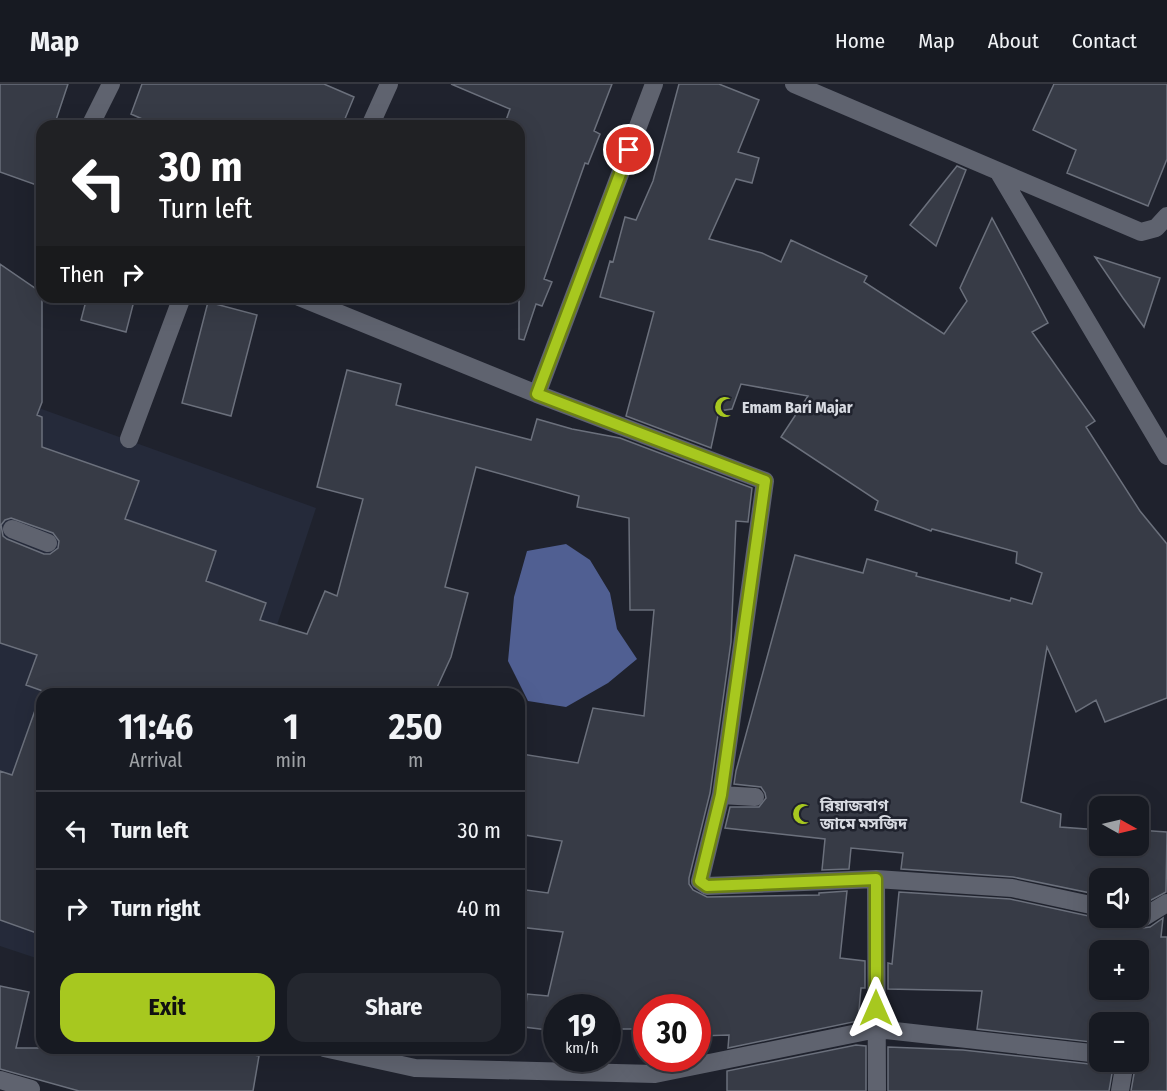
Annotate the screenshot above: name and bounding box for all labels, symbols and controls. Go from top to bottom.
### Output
text: Map [30,25,79,58]
text: Home [835,28,885,54]
text: Map [918,28,955,54]
text: About [988,28,1039,54]
text: Contact [1072,28,1137,54]
pin [603,124,654,175]
icon: arrive [612,133,645,166]
text: 30 m [159,142,243,192]
icon: left [60,144,138,222]
text: Turn left [159,193,252,225]
icon: right [116,258,149,291]
text: Then [60,261,104,288]
mosque icon: Emam Bari Majar [713,395,737,419]
place label: Emam Bari Majar [742,398,853,417]
text: 11:46 [118,705,193,749]
text: 1 [283,705,299,749]
text: 250 [389,705,443,749]
text: Arrival [129,748,182,772]
text: min [276,748,307,772]
text: m [408,748,423,772]
place label: রিয়াজবাগ জামে মসজিদ [819,796,908,833]
north arrow [1089,796,1149,856]
map controls [1089,796,1149,1072]
mosque icon: রিয়াজবাগ জামে মসজিদ [791,802,815,826]
icon: left [60,814,93,847]
text: Turn left [111,817,189,844]
text: 30 m [458,817,501,844]
button: sound [1089,868,1149,928]
icon: right [60,892,93,925]
text: Turn right [111,895,200,922]
text: 40 m [457,895,501,922]
button: + [1089,940,1149,1000]
button: Exit [60,973,275,1042]
button: Share [287,973,501,1042]
position arrow [844,976,908,1040]
speed limit sign: 30 [633,994,711,1072]
text: 19 [568,1008,596,1044]
button: − [1089,1012,1149,1072]
text: km/h [565,1039,599,1057]

